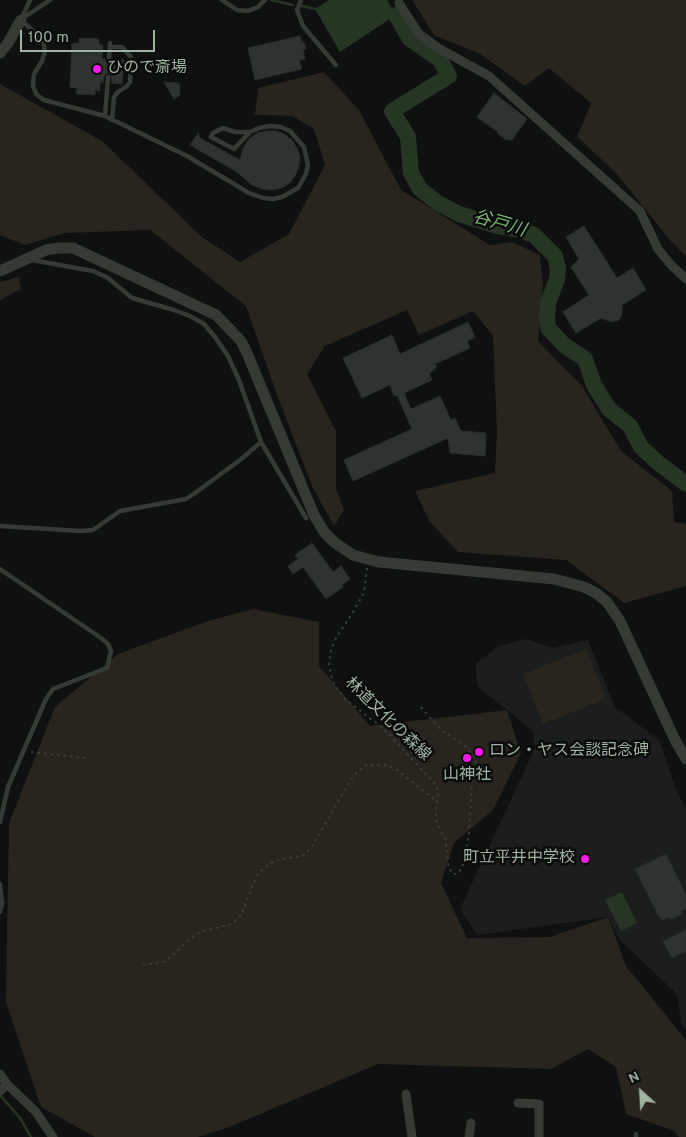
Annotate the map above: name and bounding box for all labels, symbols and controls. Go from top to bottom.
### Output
scale bar [22,20,158,52]
text: 100 m [28,29,69,48]
place label: ひので斎場 [107,59,187,79]
marker: ひので斎場 [91,63,103,75]
water label: 谷戸川 [470,207,528,243]
street label: 林道文化の森線 [340,674,434,766]
place label: ロン・ヤス会談記念碑 [489,742,649,762]
marker: ロン・ヤス会談記念碑 [473,746,485,758]
marker: 山神社 [461,752,473,764]
place label: 山神社 [443,766,491,786]
place label: 町立平井中学校 [463,849,575,869]
marker: 町立平井中学校 [579,853,591,865]
north arrow [616,1067,666,1117]
text: N [626,1068,642,1088]

